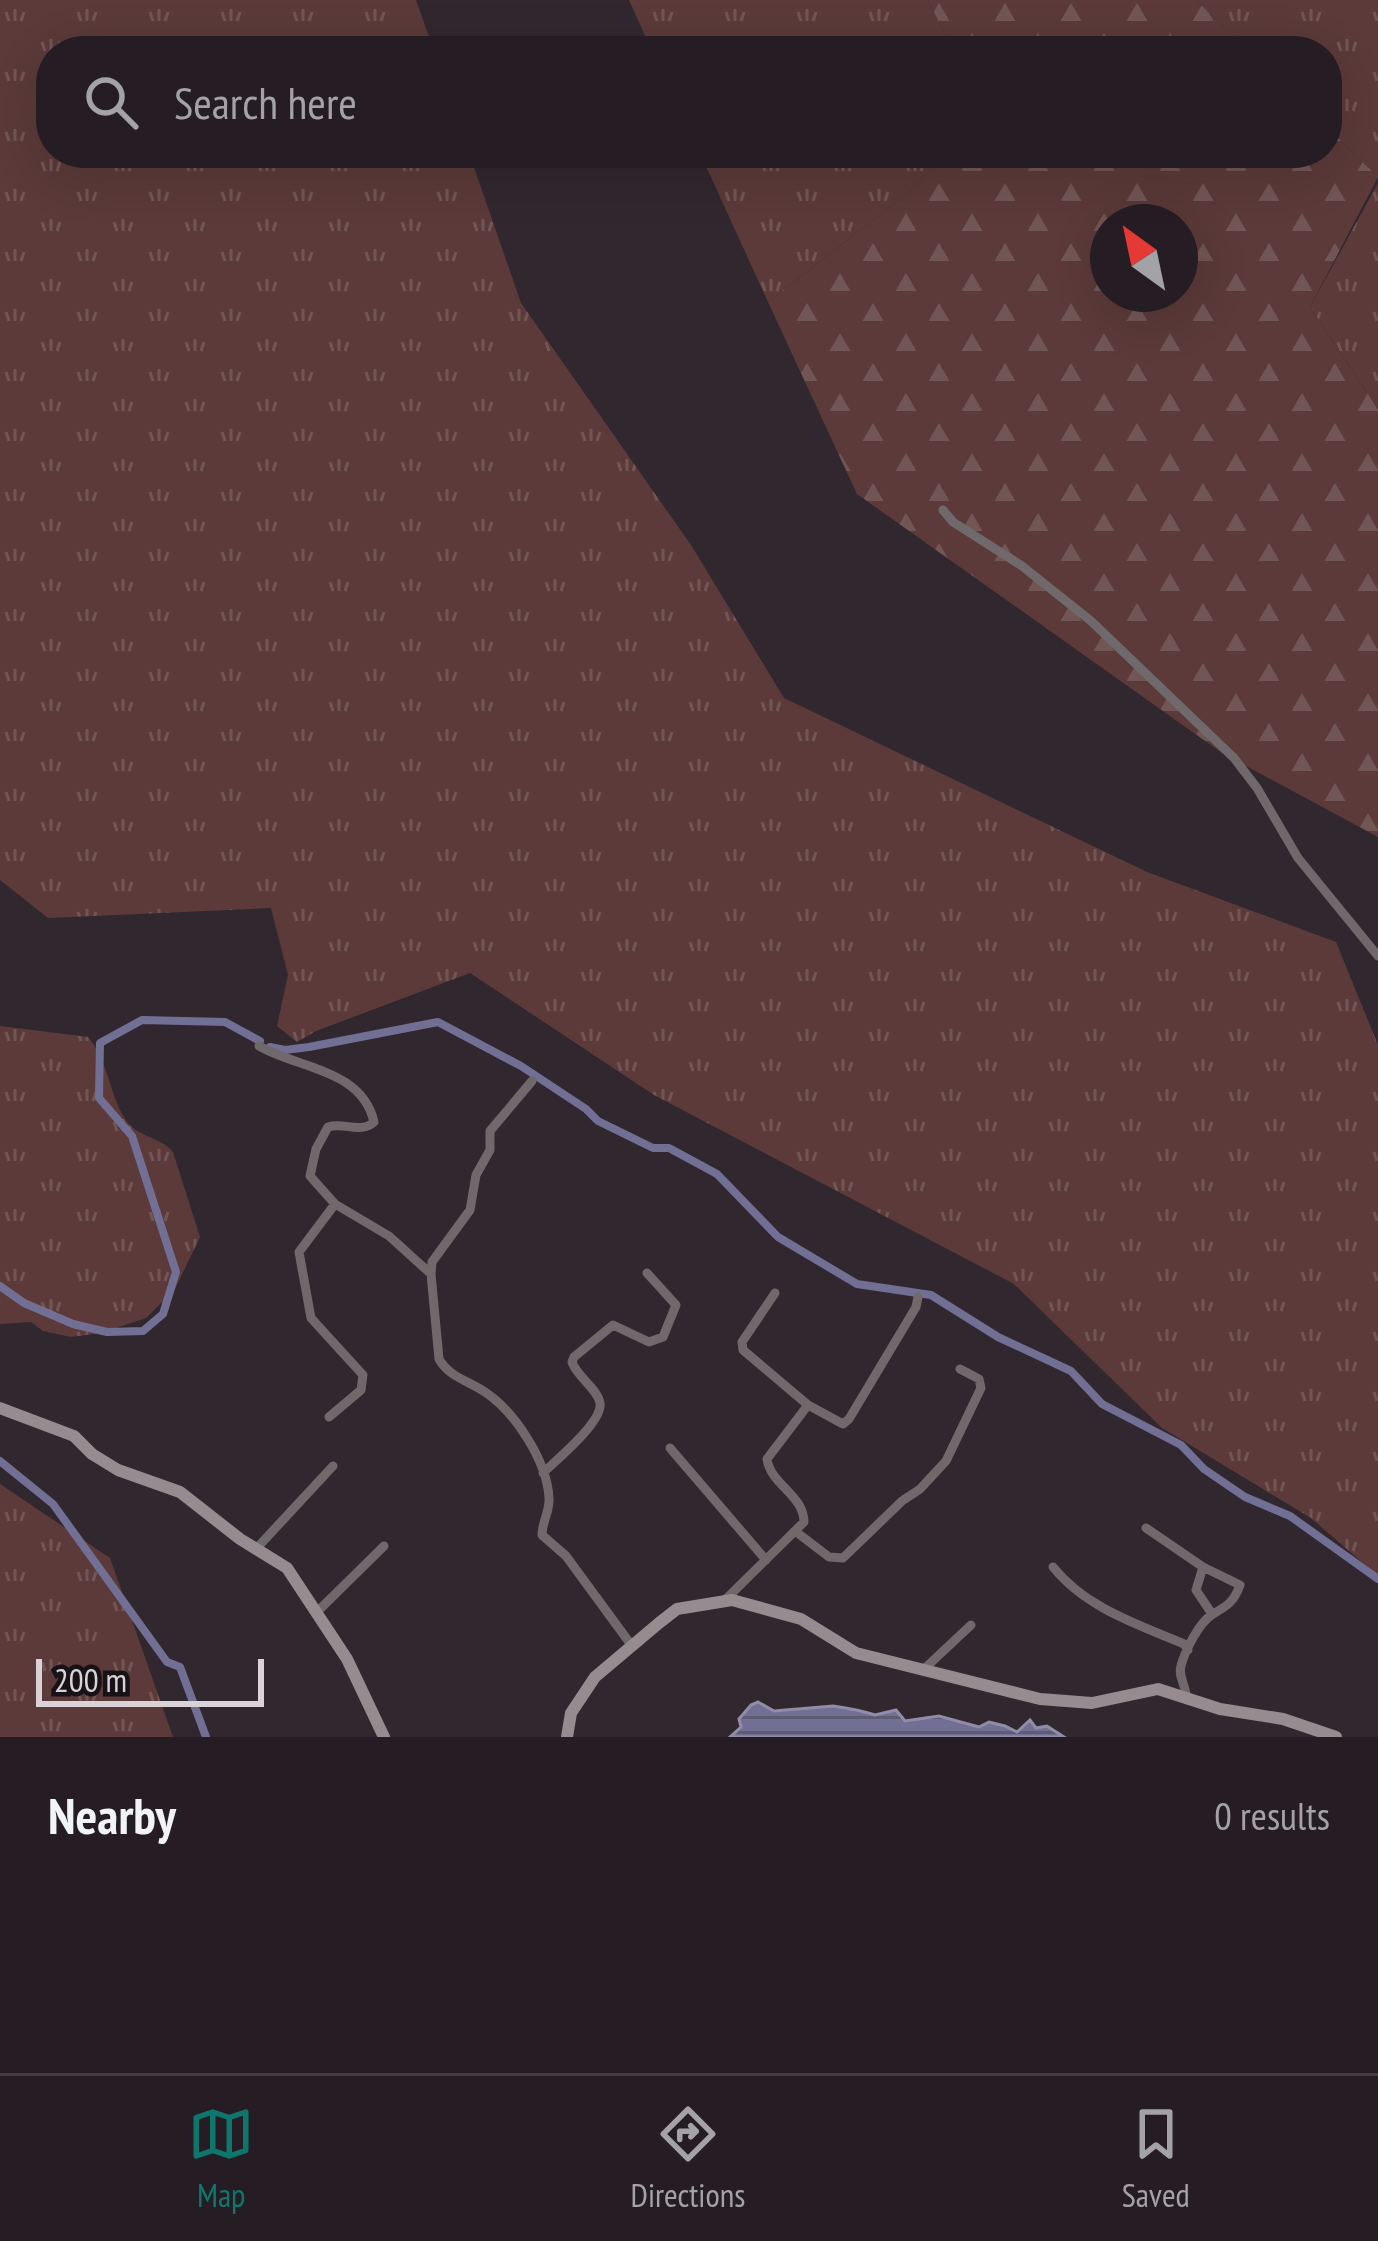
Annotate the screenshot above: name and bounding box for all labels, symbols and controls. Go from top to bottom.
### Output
search box [36,36,1342,168]
icon: search [78,69,144,135]
text: Search here [174,73,357,131]
north arrow [1090,204,1198,312]
scale bar [36,1653,264,1706]
text: 200 m [54,1658,127,1701]
text: Nearby [48,1782,176,1848]
text: 0 results [1214,1790,1330,1841]
tab: Map [188,2101,254,2216]
tab: Directions [631,2101,745,2216]
tab: Saved [1122,2101,1190,2216]

